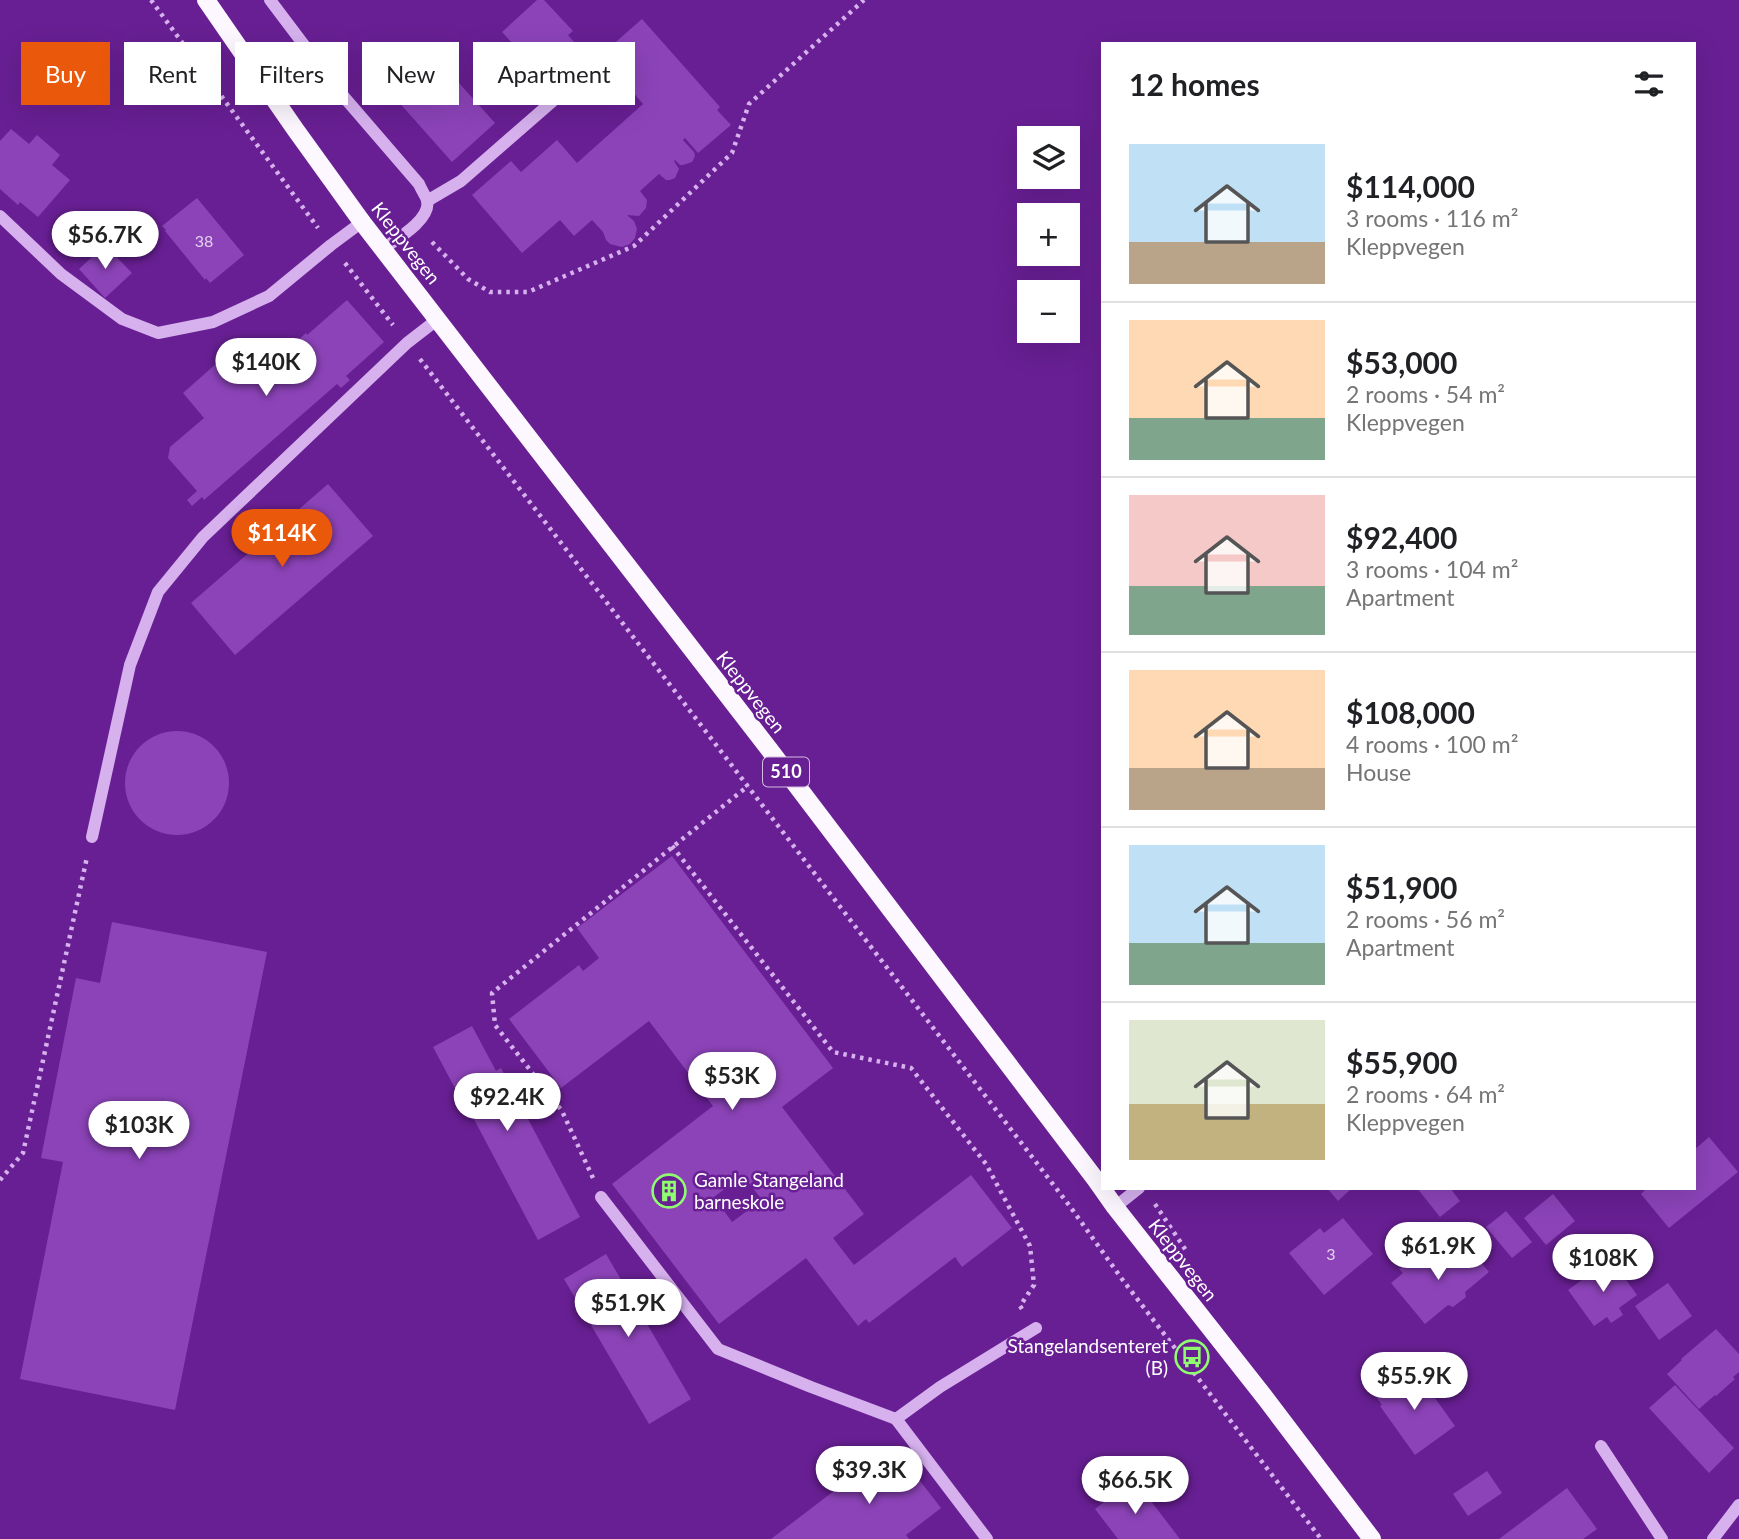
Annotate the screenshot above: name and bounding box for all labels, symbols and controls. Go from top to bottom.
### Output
chip: Buy [21,42,110,105]
chip: Rent [124,42,221,105]
chip: Filters [235,42,348,105]
chip: New [362,42,459,105]
chip: Apartment [473,42,635,105]
icon: filters [1630,65,1668,103]
text: 12 homes [1129,66,1260,102]
map controls [1017,126,1080,343]
button: layers [1017,126,1080,189]
text: $114,000 [1346,168,1475,204]
icon: home [1185,172,1269,256]
street label: Kleppvegen [367,197,446,288]
button: + [1017,203,1080,266]
text: 3 rooms · 116 m² [1346,204,1518,232]
pin: $56.7K [48,212,162,271]
text: $56.7K [68,220,142,248]
house number: 38 [195,231,213,250]
text: Kleppvegen [1346,232,1465,260]
button: − [1017,280,1080,343]
pin: $140K [217,338,315,398]
text: $53,000 [1346,344,1457,380]
text: $140K [231,347,301,375]
icon: home [1185,348,1269,432]
text: 2 rooms · 54 m² [1346,380,1505,408]
text: Kleppvegen [1346,408,1465,436]
pin: $114K [233,510,331,569]
text: $114K [247,518,317,546]
text: $92,400 [1346,519,1457,555]
icon: home [1185,523,1269,607]
text: 3 rooms · 104 m² [1346,555,1518,583]
text: Apartment [1346,583,1454,611]
street label: Kleppvegen [712,646,791,737]
text: $108,000 [1346,694,1475,730]
icon: home [1185,698,1269,782]
text: 4 rooms · 100 m² [1346,730,1518,758]
road number: 510 [763,758,809,786]
text: House [1346,758,1411,786]
text: $51,900 [1346,869,1457,905]
icon: home [1185,873,1269,957]
text: 2 rooms · 56 m² [1346,905,1505,933]
text: Apartment [1346,933,1454,961]
text: $55,900 [1346,1044,1457,1080]
icon: home [1185,1048,1269,1132]
pin: $53K [691,1052,773,1112]
text: $53K [704,1061,760,1089]
pin: $92.4K [450,1074,564,1133]
text: 2 rooms · 64 m² [1346,1080,1505,1108]
text: $92.4K [470,1082,544,1110]
pin: $103K [90,1102,188,1161]
text: Kleppvegen [1346,1108,1465,1136]
text: $103K [104,1110,174,1138]
place label: Gamle Stangeland barneskole [694,1168,844,1213]
building icon: Gamle Stangeland barneskole [650,1172,688,1210]
street label: Kleppvegen [1144,1214,1223,1305]
pin: $61.9K [1381,1222,1495,1282]
text: $61.9K [1401,1231,1475,1259]
pin: $108K [1554,1234,1652,1294]
text: $108K [1568,1243,1638,1271]
house number: 3 [1326,1244,1336,1263]
pin: $51.9K [571,1280,685,1339]
text: $51.9K [591,1288,665,1316]
place label: Stangelandsenteret (B) [1008,1334,1168,1379]
bus stop icon: Stangelandsenteret (B) [1173,1338,1211,1376]
pin: $55.9K [1357,1352,1471,1412]
text: $55.9K [1377,1361,1451,1389]
pin: $39.3K [812,1446,926,1506]
text: $39.3K [832,1455,906,1483]
pin: $66.5K [1078,1456,1192,1516]
text: $66.5K [1098,1465,1172,1493]

